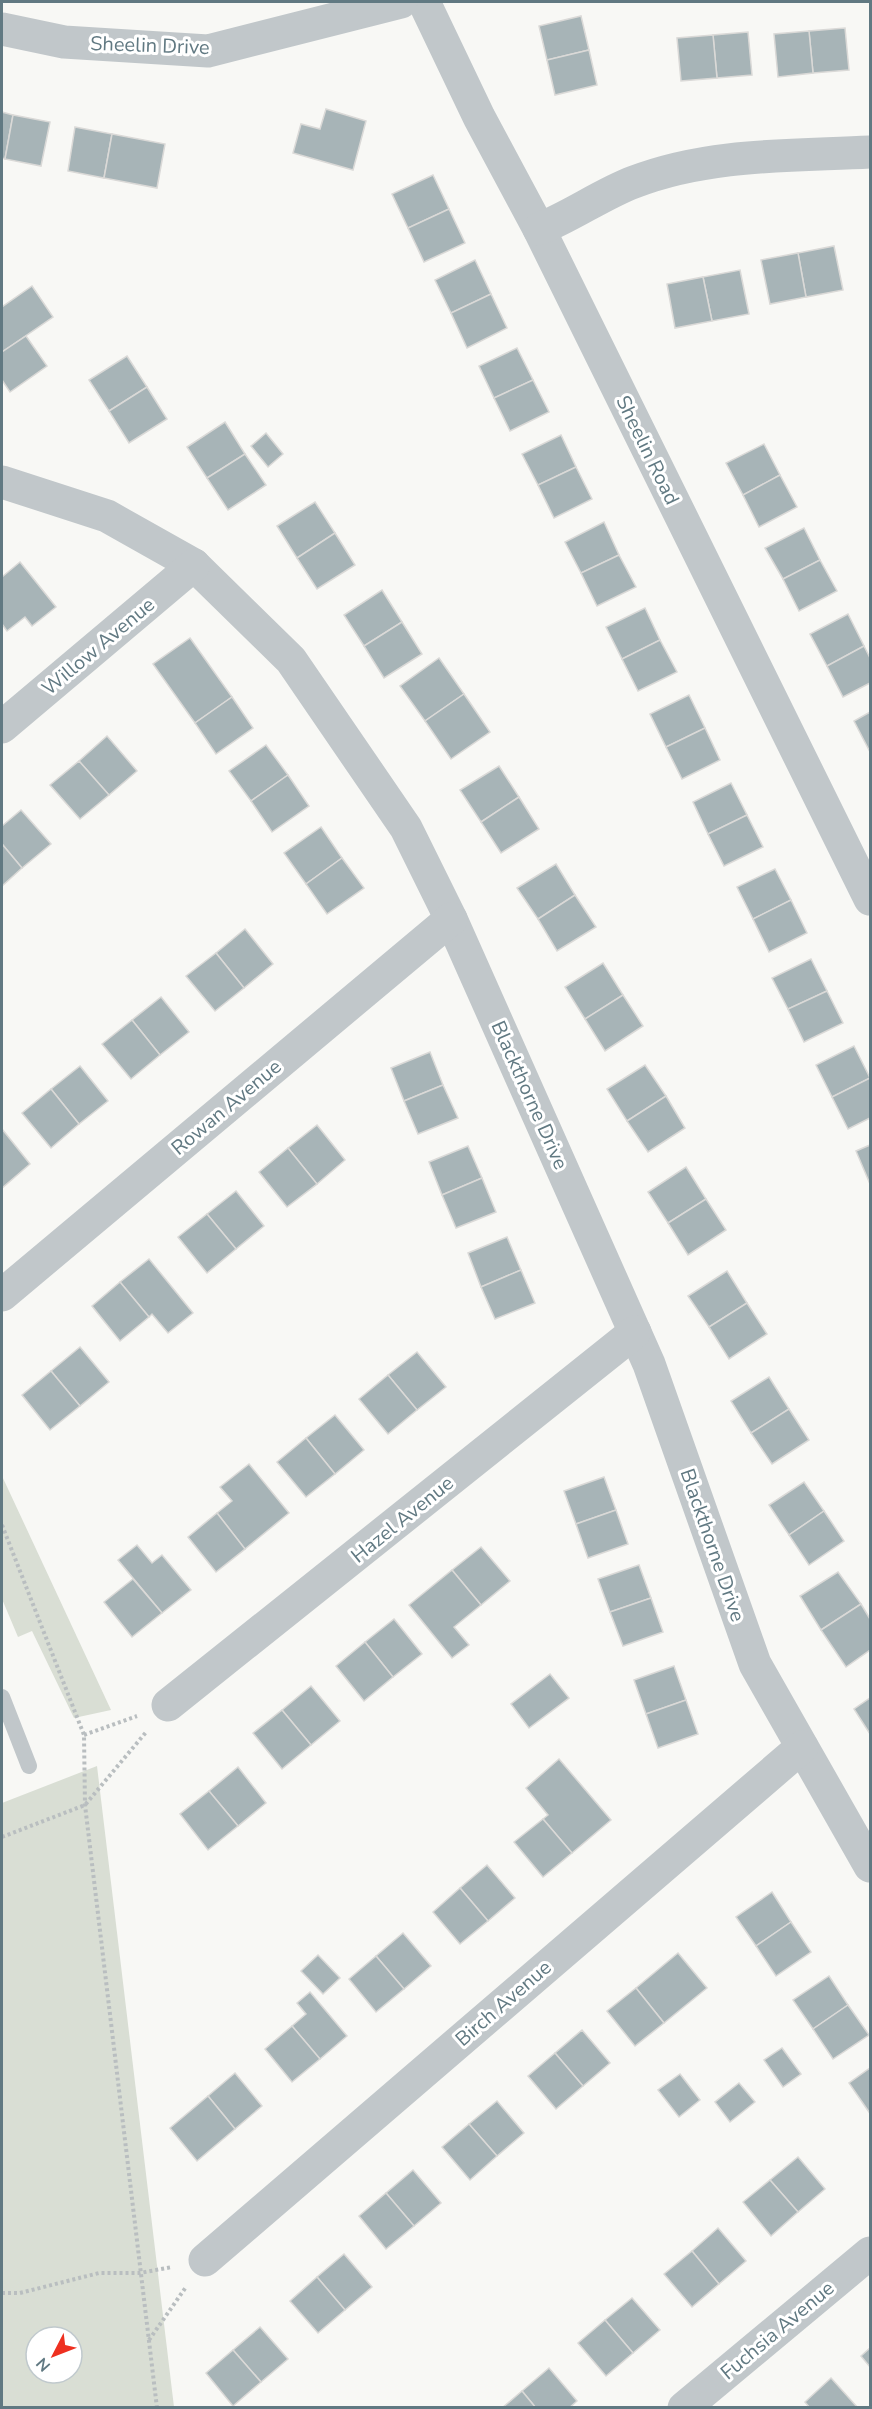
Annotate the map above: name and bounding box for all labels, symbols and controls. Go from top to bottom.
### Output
street label: Sheelin Drive [90,30,210,61]
street label: Sheelin Road [609,391,686,509]
street label: Willow Avenue [36,591,160,702]
street label: Blackthorne Drive [485,1017,574,1174]
street label: Rowan Avenue [166,1053,287,1161]
street label: Blackthorne Drive [674,1465,751,1625]
street label: Hazel Avenue [345,1470,459,1569]
street label: Birch Avenue [450,1954,557,2053]
street label: Fuchsia Avenue [715,2275,840,2386]
north arrow [24,2325,84,2385]
text: N [31,2353,56,2376]

